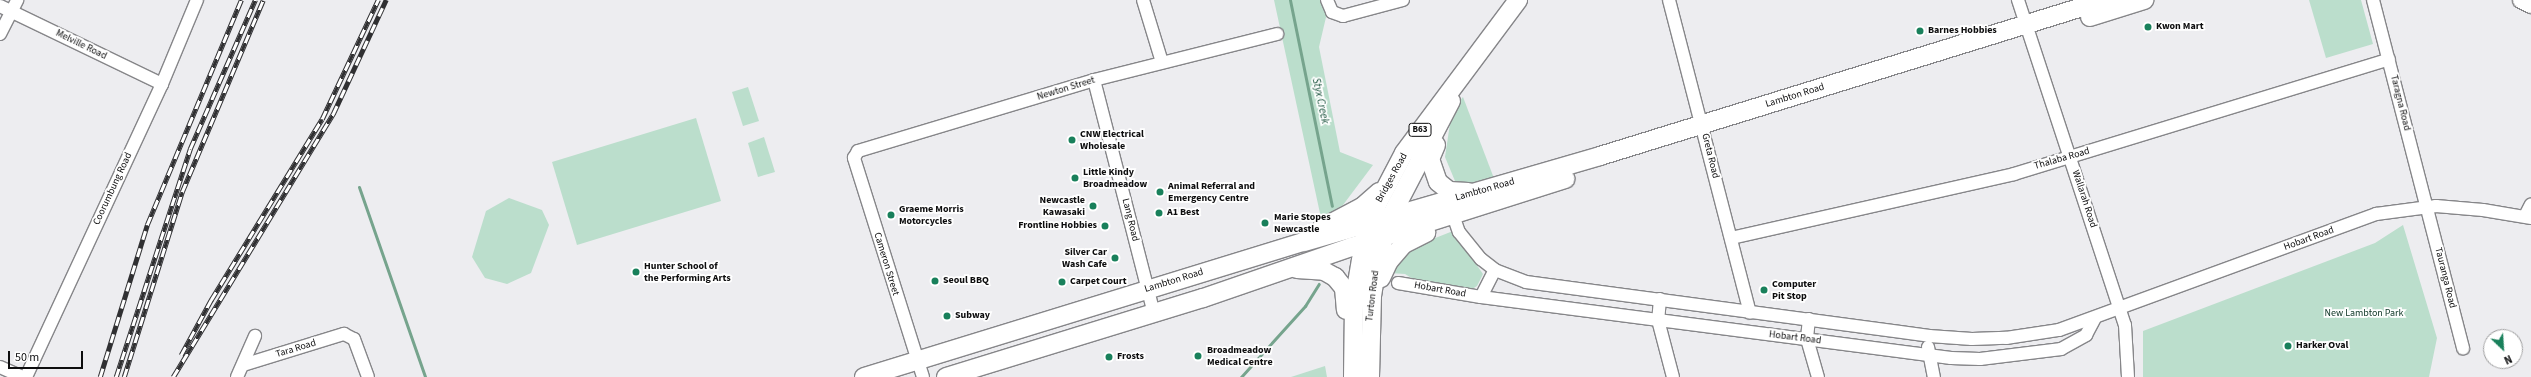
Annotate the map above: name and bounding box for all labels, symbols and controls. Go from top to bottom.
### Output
place label: Kwon Mart [2156,21,2204,33]
marker: Kwon Mart [2143,22,2153,32]
place label: Barnes Hobbies [1928,25,1997,37]
marker: Barnes Hobbies [1915,26,1925,36]
street label: Melville Road [53,27,109,63]
street label: Taragna Road [2387,74,2413,132]
street label: Newton Street [1036,75,1096,103]
water label: Styx Creek [1309,77,1331,125]
street label: Lambton Road [1764,81,1826,111]
road number: B63 [1408,123,1432,137]
place label: CNW Electrical Wholesale [1080,128,1144,152]
street label: Greta Road [1699,132,1721,180]
marker: CNW Electrical Wholesale [1067,135,1077,145]
street label: Thalaba Road [2033,145,2091,173]
street label: Coorumbung Road [91,151,135,227]
street label: Bridges Road [1373,151,1411,205]
place label: Little Kindy Broadmeadow [1083,166,1147,190]
street label: Wallarah Road [2069,169,2099,229]
marker: Little Kindy Broadmeadow [1070,173,1080,183]
street label: Lambton Road [1454,176,1516,204]
place label: Animal Referral and Emergency Centre [1168,180,1255,204]
marker: Animal Referral and Emergency Centre [1155,187,1165,197]
place label: Newcastle Kawasaki [1040,194,1085,218]
street label: Lang Road [1119,197,1141,243]
marker: Newcastle Kawasaki [1088,201,1098,211]
place label: Graeme Morris Motorcycles [899,203,964,226]
place label: A1 Best [1167,207,1199,219]
marker: A1 Best [1154,208,1164,218]
marker: Graeme Morris Motorcycles [886,210,896,220]
place label: Marie Stopes Newcastle [1274,211,1331,234]
marker: Marie Stopes Newcastle [1259,217,1271,229]
place label: Frontline Hobbies [1018,220,1097,232]
marker: Frontline Hobbies [1100,221,1110,231]
street label: Hobart Road [2282,224,2336,254]
street label: Cameron Street [871,231,901,297]
place label: Silver Car Wash Cafe [1062,246,1107,270]
street label: Tauranga Road [2432,246,2458,310]
marker: Silver Car Wash Cafe [1110,253,1120,263]
place label: Hunter School of the Performing Arts [644,260,731,284]
street label: Lambton Road [1143,266,1205,296]
marker: Hunter School of the Performing Arts [631,267,641,277]
street label: Turton Road [1364,270,1382,322]
place label: Seoul BBQ [943,275,989,287]
marker: Seoul BBQ [930,276,940,286]
place label: Carpet Court [1070,276,1127,288]
marker: Carpet Court [1057,277,1067,287]
place label: Computer Pit Stop [1772,278,1816,302]
street label: Hobart Road [1413,280,1467,300]
marker: Computer Pit Stop [1759,285,1769,295]
park label: New Lambton Park [2324,308,2404,320]
place label: Subway [955,310,990,322]
marker: Subway [942,311,952,321]
street label: Hobart Road [1768,329,1822,347]
north arrow [2483,329,2523,369]
street label: Tara Road [274,337,318,361]
place label: Harker Oval [2296,340,2348,352]
marker: Harker Oval [2283,341,2293,351]
scale bar [10,343,85,369]
place label: Broadmeadow Medical Centre [1207,344,1273,368]
text: 50 m [15,349,39,366]
marker: Broadmeadow Medical Centre [1192,350,1204,362]
place label: Frosts [1117,351,1144,363]
text: N [2501,351,2514,368]
marker: Frosts [1104,352,1114,362]

